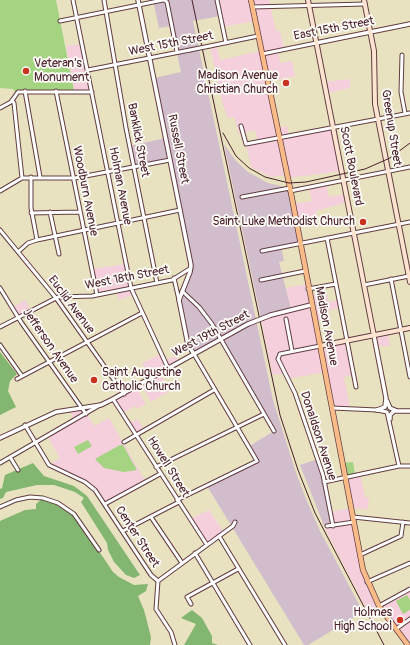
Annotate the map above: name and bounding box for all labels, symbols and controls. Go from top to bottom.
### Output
street label: East 15th Street [293,14,375,44]
street label: West 15th Street [128,29,214,59]
place label: Veteran’s Monument [34,57,89,85]
marker: Veteran’s Monument [21,66,31,76]
place label: Madison Avenue Christian Church [197,69,278,97]
marker: Madison Avenue Christian Church [281,78,291,88]
street label: Greenup Street [378,89,404,167]
street label: Banklick Street [124,102,152,178]
street label: Russell Street [164,113,192,185]
street label: Scott Boulevard [336,125,366,207]
street label: Woodburn Avenue [69,145,101,237]
street label: Holman Avenue [105,146,135,226]
place label: Saint Luke Methodist Church [213,215,355,229]
marker: Saint Luke Methodist Church [358,217,368,227]
street label: West 18th Street [84,263,170,293]
street label: Euclid Avenue [45,273,97,337]
street label: Madison Avenue [311,285,341,367]
street label: Jefferson Avenue [19,306,81,386]
street label: West 19th Street [170,308,252,360]
place label: Saint Augustine Catholic Church [102,366,181,394]
marker: Saint Augustine Catholic Church [89,375,99,385]
street label: Donaldson Avenue [297,390,339,482]
street label: Howell Street [144,434,192,500]
street label: Center Street [112,504,162,570]
place label: Holmes High School [333,606,392,634]
marker: Holmes High School [395,615,405,625]

